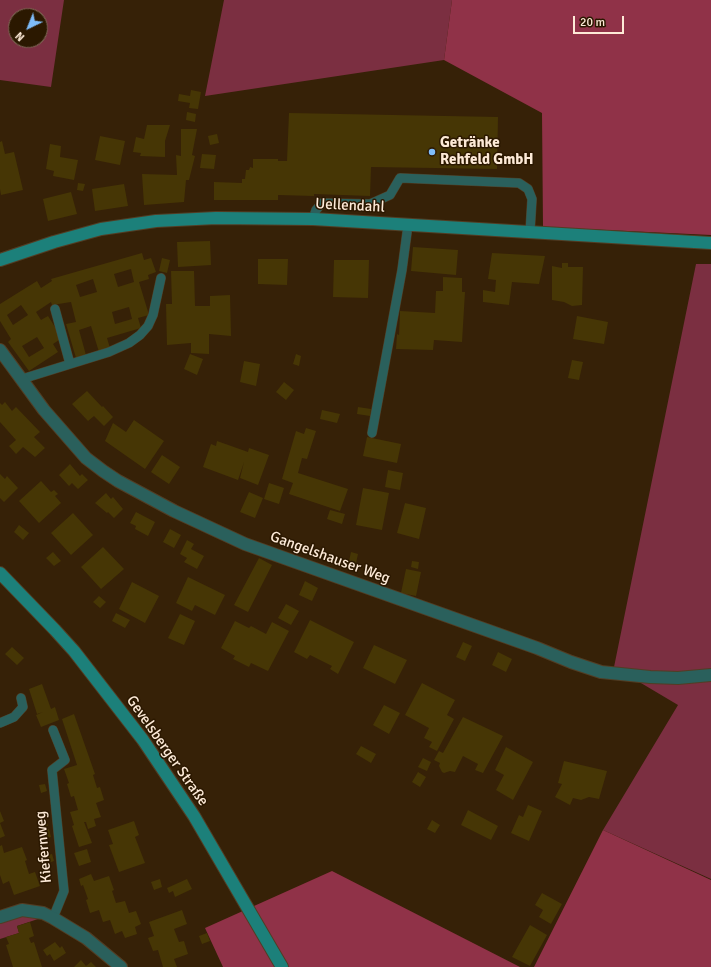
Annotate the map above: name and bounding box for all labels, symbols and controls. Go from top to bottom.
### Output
north arrow [8,8,48,48]
scale bar [575,8,626,34]
text: 20 m [580,15,605,30]
text: N [13,29,27,44]
place label: Getränke Rehfeld GmbH [440,134,534,169]
marker: Getränke Rehfeld GmbH [427,147,437,157]
street label: Uellendahl [315,195,385,217]
street label: Gangelshauser Weg [268,528,392,588]
street label: Gevelsberger Straße [122,692,212,810]
street label: Kiefernweg [32,810,56,884]

